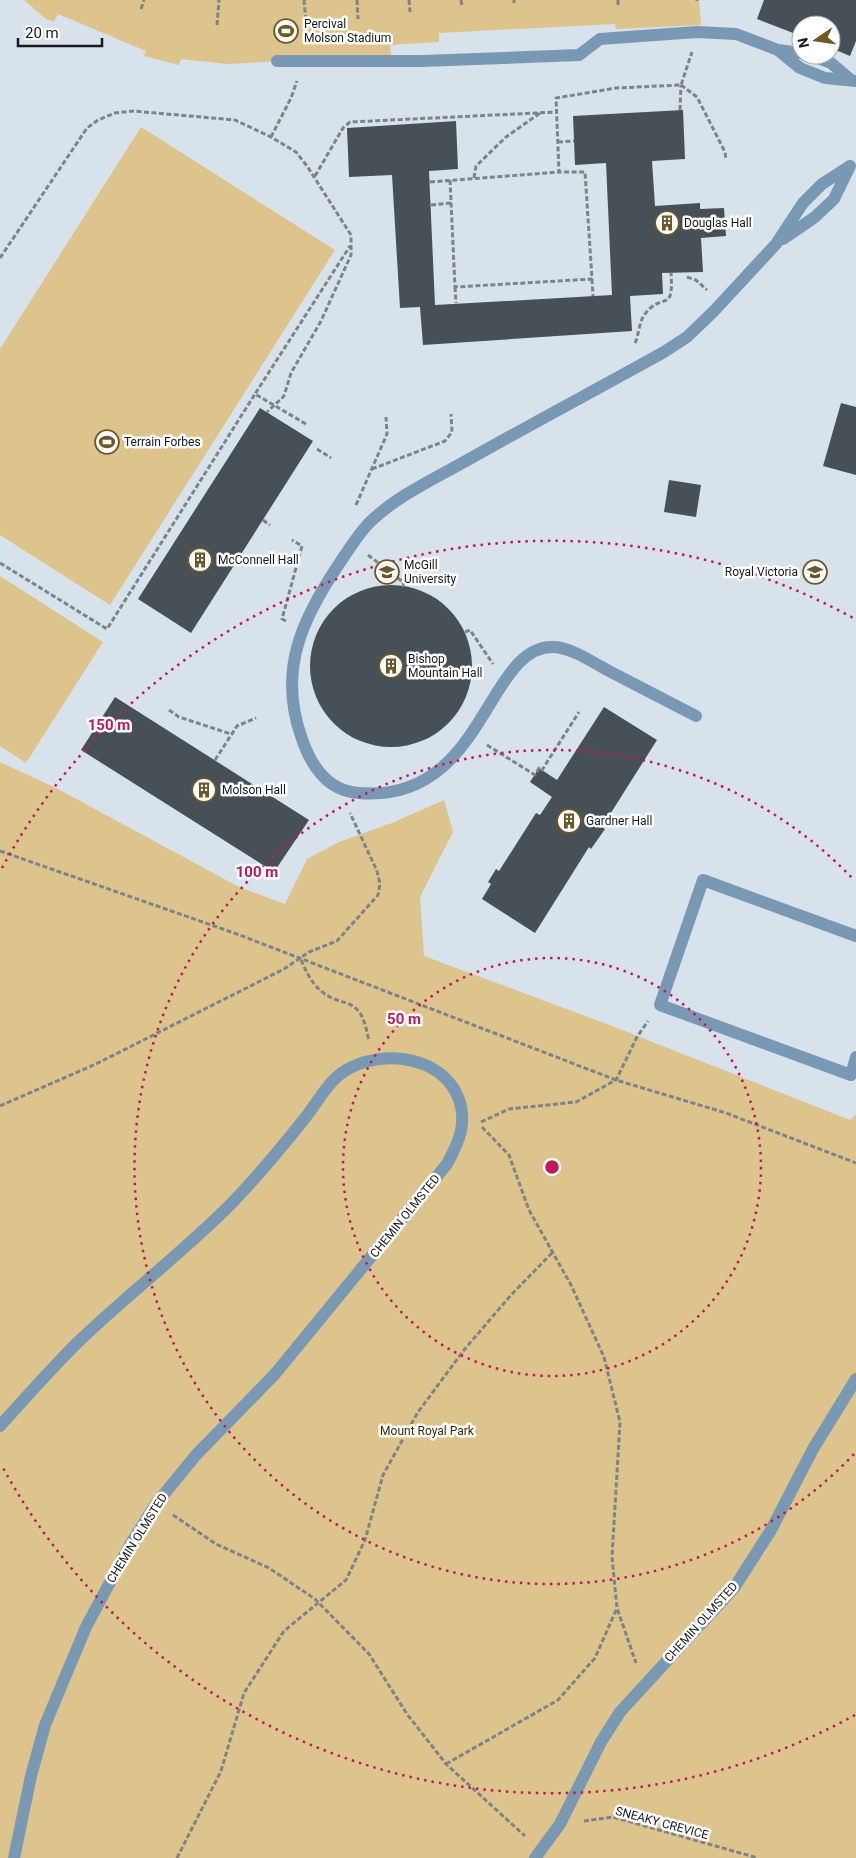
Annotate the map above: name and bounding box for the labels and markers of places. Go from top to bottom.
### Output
place label: Percival Molson Stadium [304,17,391,45]
sports icon: Percival Molson Stadium [273,18,299,44]
building icon: Douglas Hall [654,210,680,236]
place label: Douglas Hall [684,216,752,230]
sports icon: Terrain Forbes [94,429,120,455]
place label: Terrain Forbes [124,435,201,449]
building icon: McConnell Hall [187,547,213,573]
place label: McConnell Hall [218,553,299,567]
place label: McGill University [404,558,457,586]
school or university icon: McGill University [374,559,400,585]
school or university icon: Royal Victoria [802,559,828,585]
place label: Royal Victoria [725,565,798,579]
place label: Bishop Mountain Hall [408,652,482,680]
building icon: Bishop Mountain Hall [378,653,404,679]
building icon: Molson Hall [191,777,217,803]
place label: Molson Hall [222,783,286,797]
building icon: Gardner Hall [556,808,582,834]
place label: Gardner Hall [586,814,652,828]
centre of rings [543,1158,561,1176]

